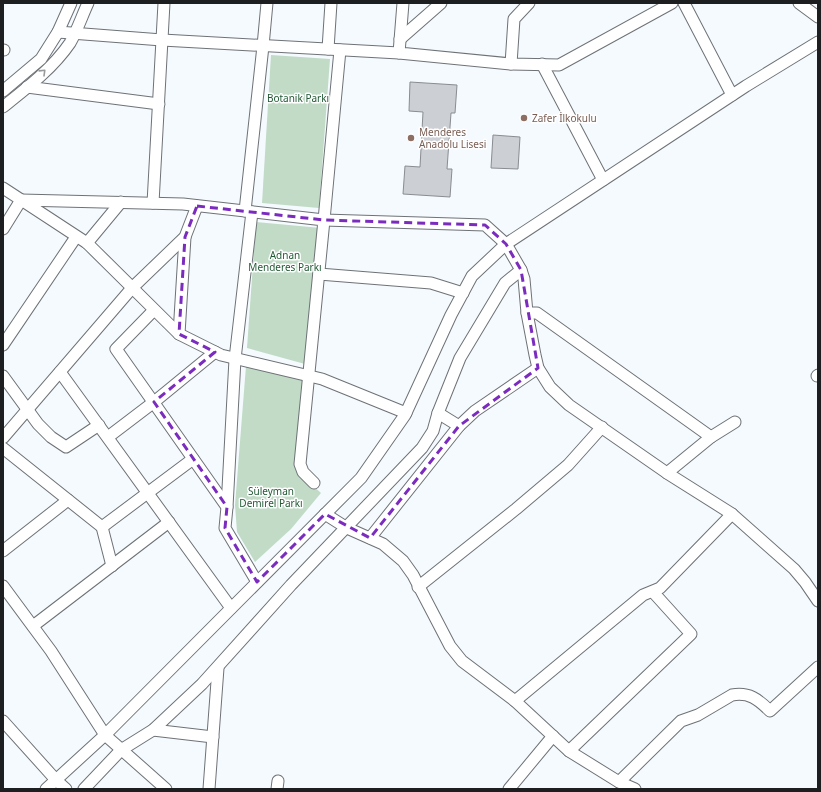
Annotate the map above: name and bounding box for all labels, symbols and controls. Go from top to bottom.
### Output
one-way arrow [38,69,46,77]
park label: Botanik Parkı [267,91,329,105]
place label: Zafer İlkokulu [532,111,597,125]
marker: Zafer İlkokulu [519,113,529,123]
place label: Menderes Anadolu Lisesi [419,125,486,151]
marker: Menderes Anadolu Lisesi [406,133,416,143]
park label: Adnan Menderes Parkı [248,248,322,274]
park label: Süleyman Demirel Parkı [239,484,303,510]

